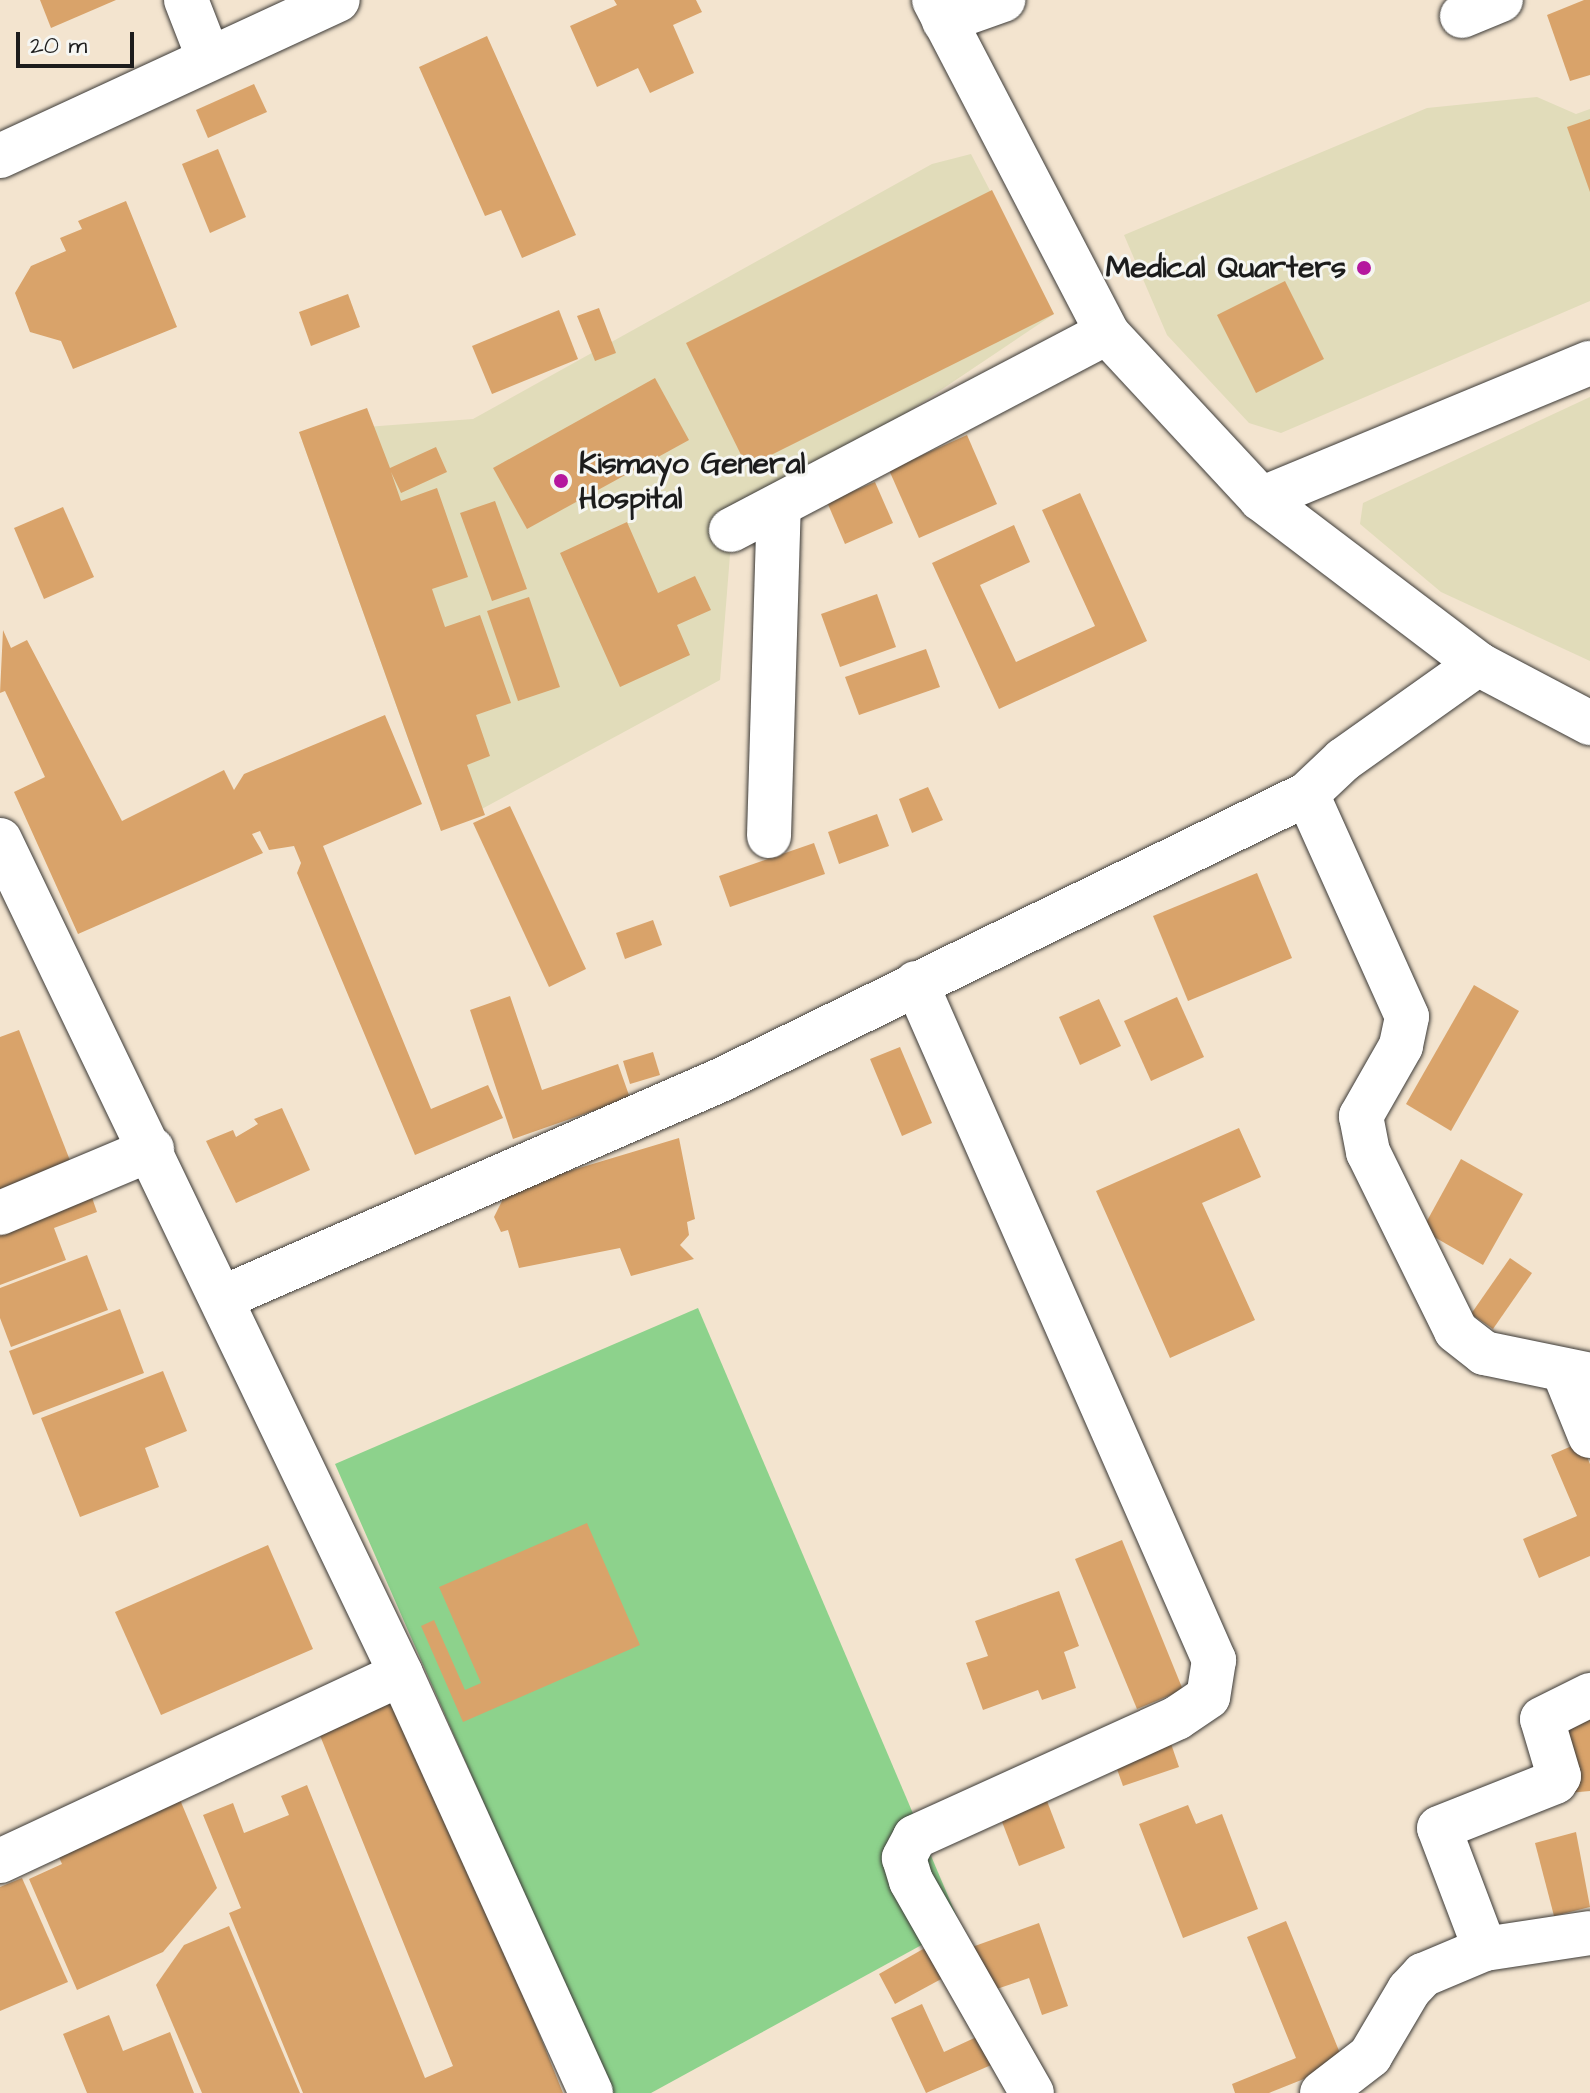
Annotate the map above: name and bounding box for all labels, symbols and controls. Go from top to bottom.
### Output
scale bar [20,16,138,66]
text: 20 m [30,29,87,63]
place label: Medical Quarters [1106,250,1346,286]
marker: Medical Quarters [1353,257,1375,279]
place label: Kismayo General Hospital [579,446,805,516]
marker: Kismayo General Hospital [550,470,572,492]

